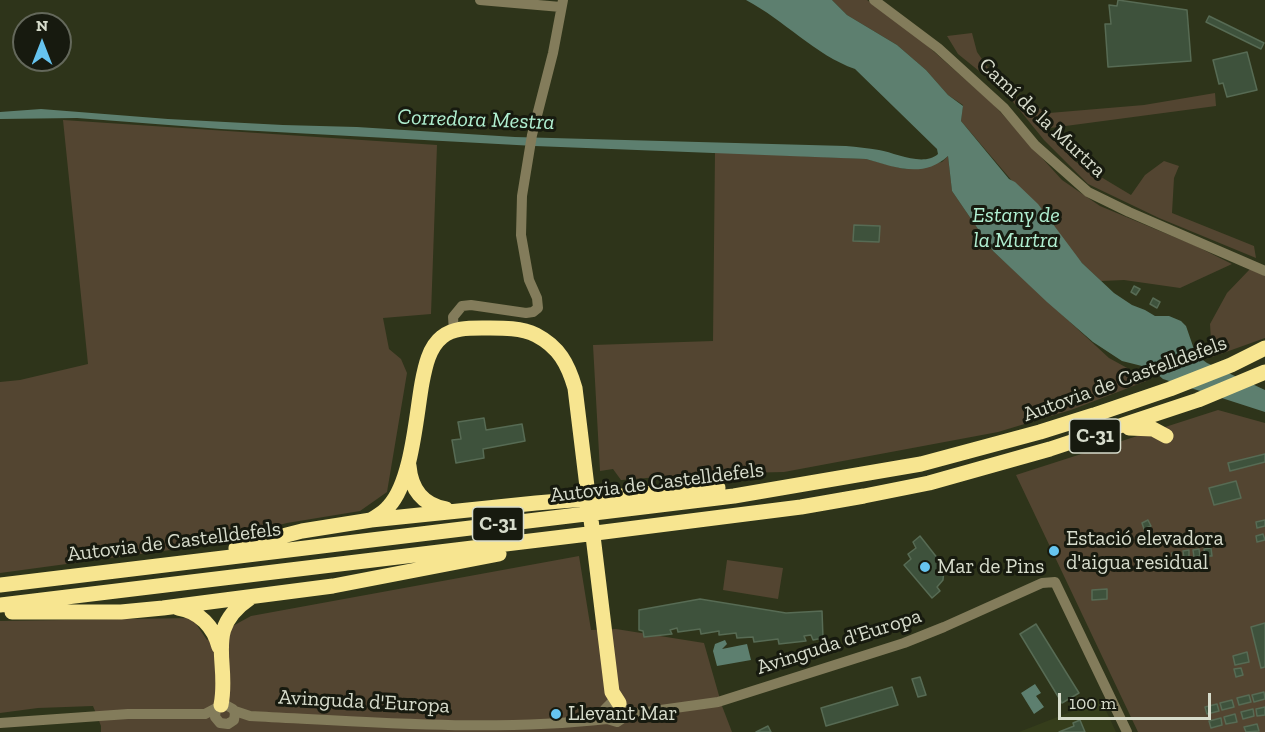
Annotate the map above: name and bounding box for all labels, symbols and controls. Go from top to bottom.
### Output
north arrow [12,12,72,72]
text: N [36,16,48,35]
street label: Camí de la Murtra [973,53,1111,183]
water label: Corredora Mestra [397,104,555,136]
water label: Estany de la Murtra [972,203,1060,254]
street label: Autovia de Castelldefels [1020,330,1230,428]
road number: C-31 [1070,419,1120,453]
street label: Autovia de Castelldefels [549,457,765,509]
road number: C-31 [472,507,524,541]
street label: Autovia de Castelldefels [66,516,282,568]
place label: Estació elevadora d'aigua residual [1066,526,1224,576]
marker: Estació elevadora d'aigua residual [1047,544,1061,558]
place label: Mar de Pins [937,554,1044,580]
marker: Mar de Pins [918,560,932,574]
street label: Avinguda d'Europa [753,603,925,681]
scale bar [1061,681,1214,719]
street label: Avinguda d'Europa [278,685,450,719]
text: 100 m [1069,692,1116,714]
place label: Llevant Mar [568,701,677,727]
marker: Llevant Mar [549,707,563,721]

